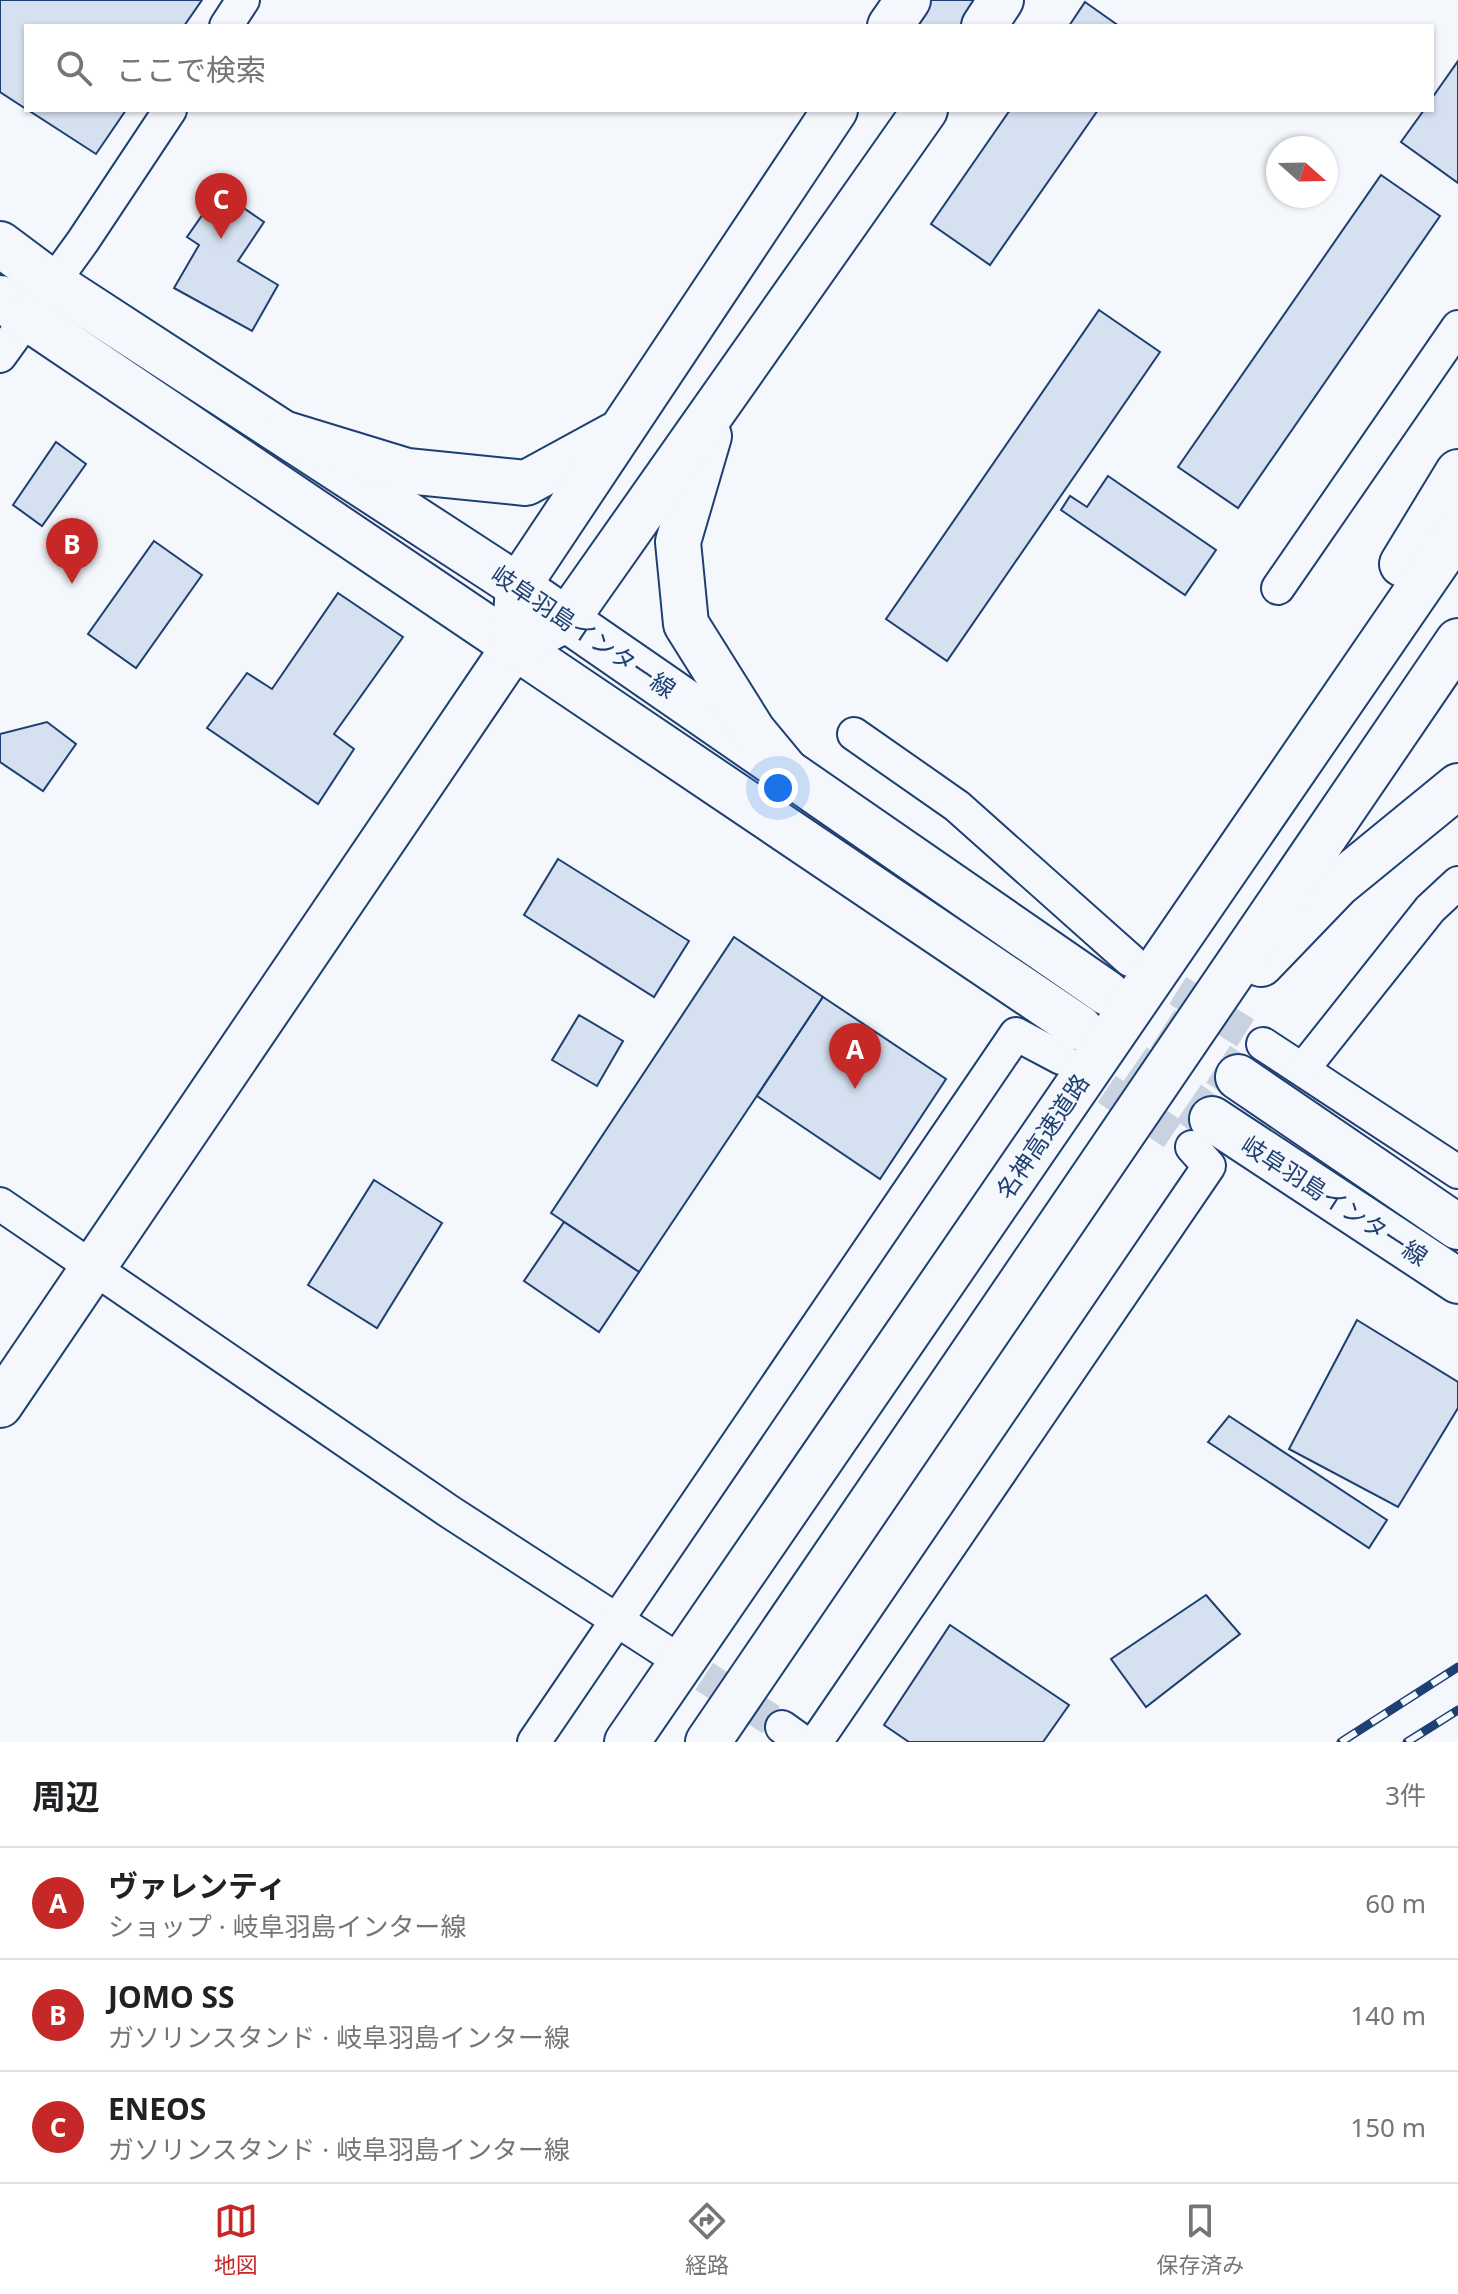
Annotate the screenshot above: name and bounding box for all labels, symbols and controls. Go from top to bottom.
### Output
search box [24,24,1434,112]
icon: search [52,46,96,90]
text: ここで検索 [116,49,266,90]
north arrow [1266,136,1338,208]
pin: C [195,173,247,239]
pin: B [46,518,98,584]
street label: 岐阜羽島インター線 [485,557,683,705]
your location [758,768,798,808]
pin: A [829,1023,881,1089]
street label: 名神高速道路 [988,1067,1096,1205]
street label: 岐阜羽島インター線 [1235,1127,1435,1273]
text: 周辺 [32,1773,100,1819]
text: 3件 [1385,1777,1426,1813]
text: ヴァレンティ [108,1865,286,1906]
text: A [49,1885,67,1921]
text: 60 m [1365,1885,1426,1921]
text: ショップ · 岐阜羽島インター線 [108,1908,467,1944]
text: JOMO SS [108,1976,235,2017]
text: B [49,1997,67,2033]
text: 140 m [1350,1997,1426,2033]
text: ガソリンスタンド · 岐阜羽島インター線 [108,2019,570,2055]
text: ENEOS [108,2088,206,2129]
text: C [50,2109,66,2145]
text: 150 m [1350,2109,1426,2145]
text: ガソリンスタンド · 岐阜羽島インター線 [108,2131,570,2167]
tab: 地図 [214,2199,258,2279]
tab: 経路 [685,2199,729,2279]
tab: 保存済み [1156,2199,1244,2279]

